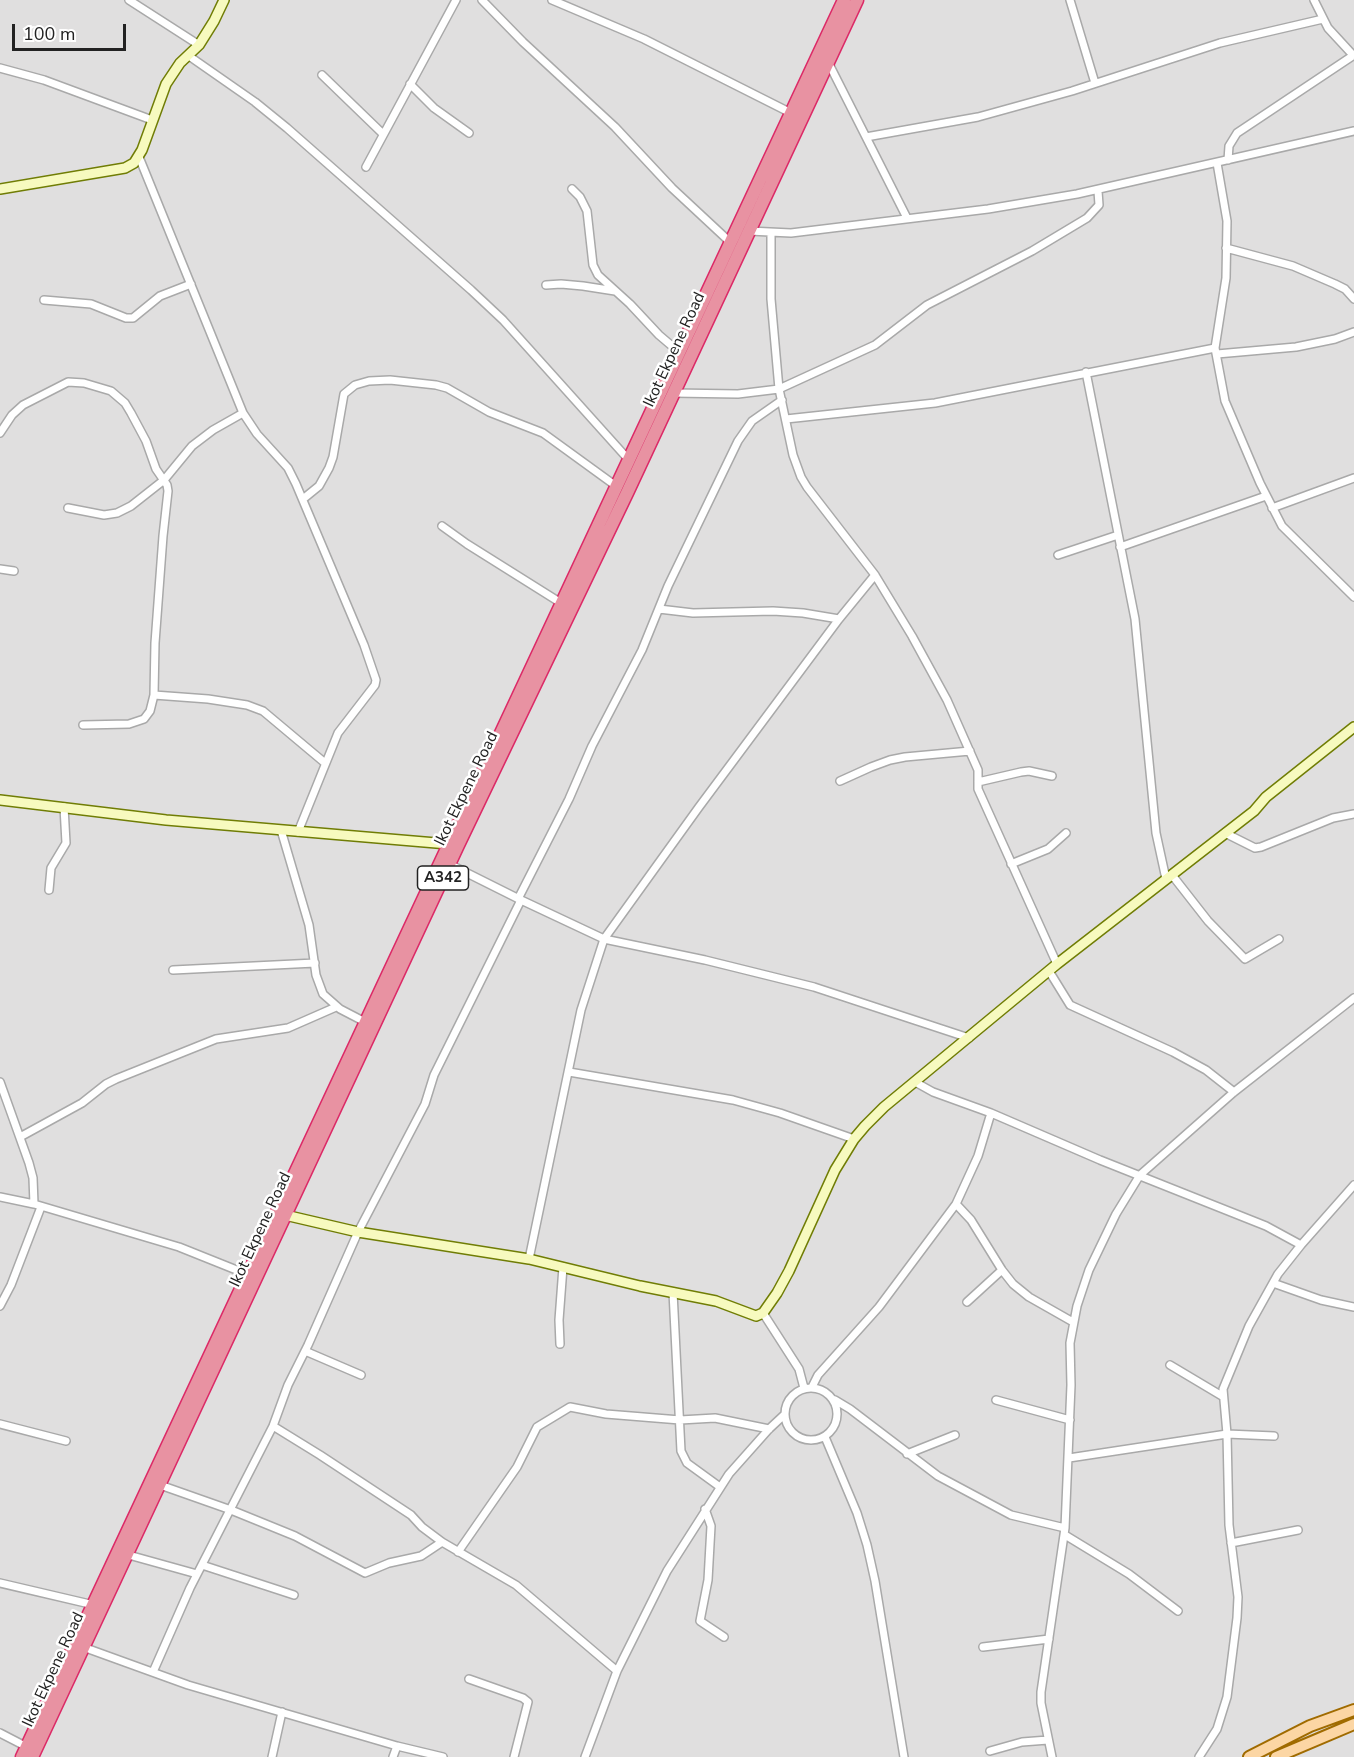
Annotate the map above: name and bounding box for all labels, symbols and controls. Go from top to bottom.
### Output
scale bar [15,12,129,50]
text: 100 m [23,22,75,46]
street label: Ikot Ekpene Road [640,290,710,410]
street label: Ikot Ekpene Road [431,729,503,849]
road number: A342 [418,866,468,890]
street label: Ikot Ekpene Road [226,1170,296,1290]
street label: Ikot Ekpene Road [19,1610,89,1730]

